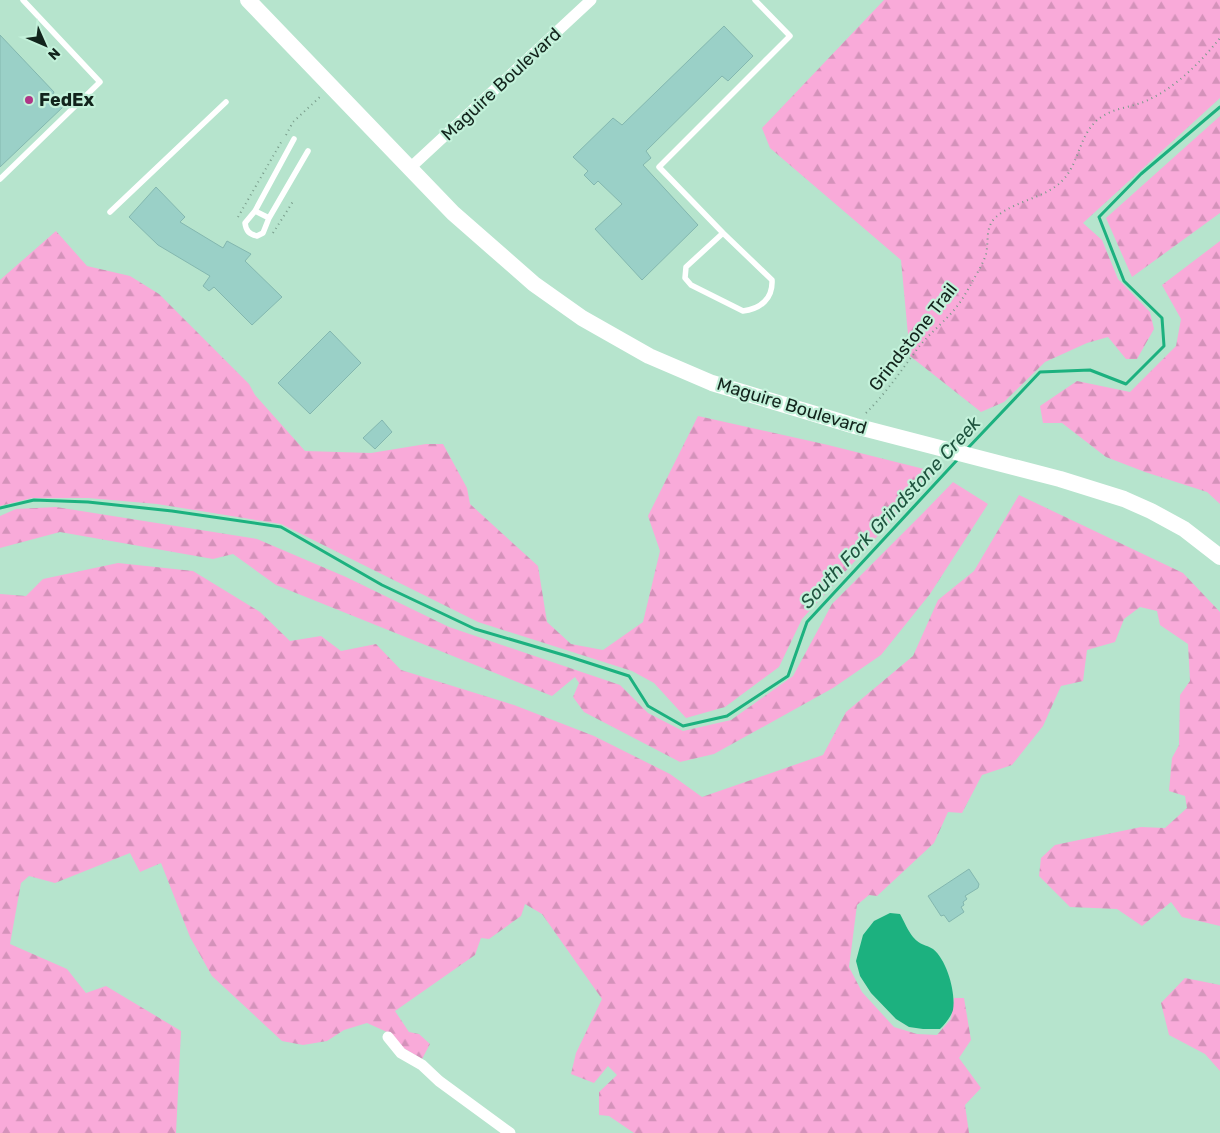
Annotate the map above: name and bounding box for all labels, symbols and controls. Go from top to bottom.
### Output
north arrow [20,20,70,70]
street label: Maguire Boulevard [437,23,565,145]
text: N [44,44,63,63]
place label: FedEx [39,89,95,111]
marker: FedEx [23,94,35,106]
street label: Grindstone Trail [864,279,962,395]
street label: Maguire Boulevard [714,373,870,439]
water label: South Fork Grindstone Creek [795,411,986,613]

